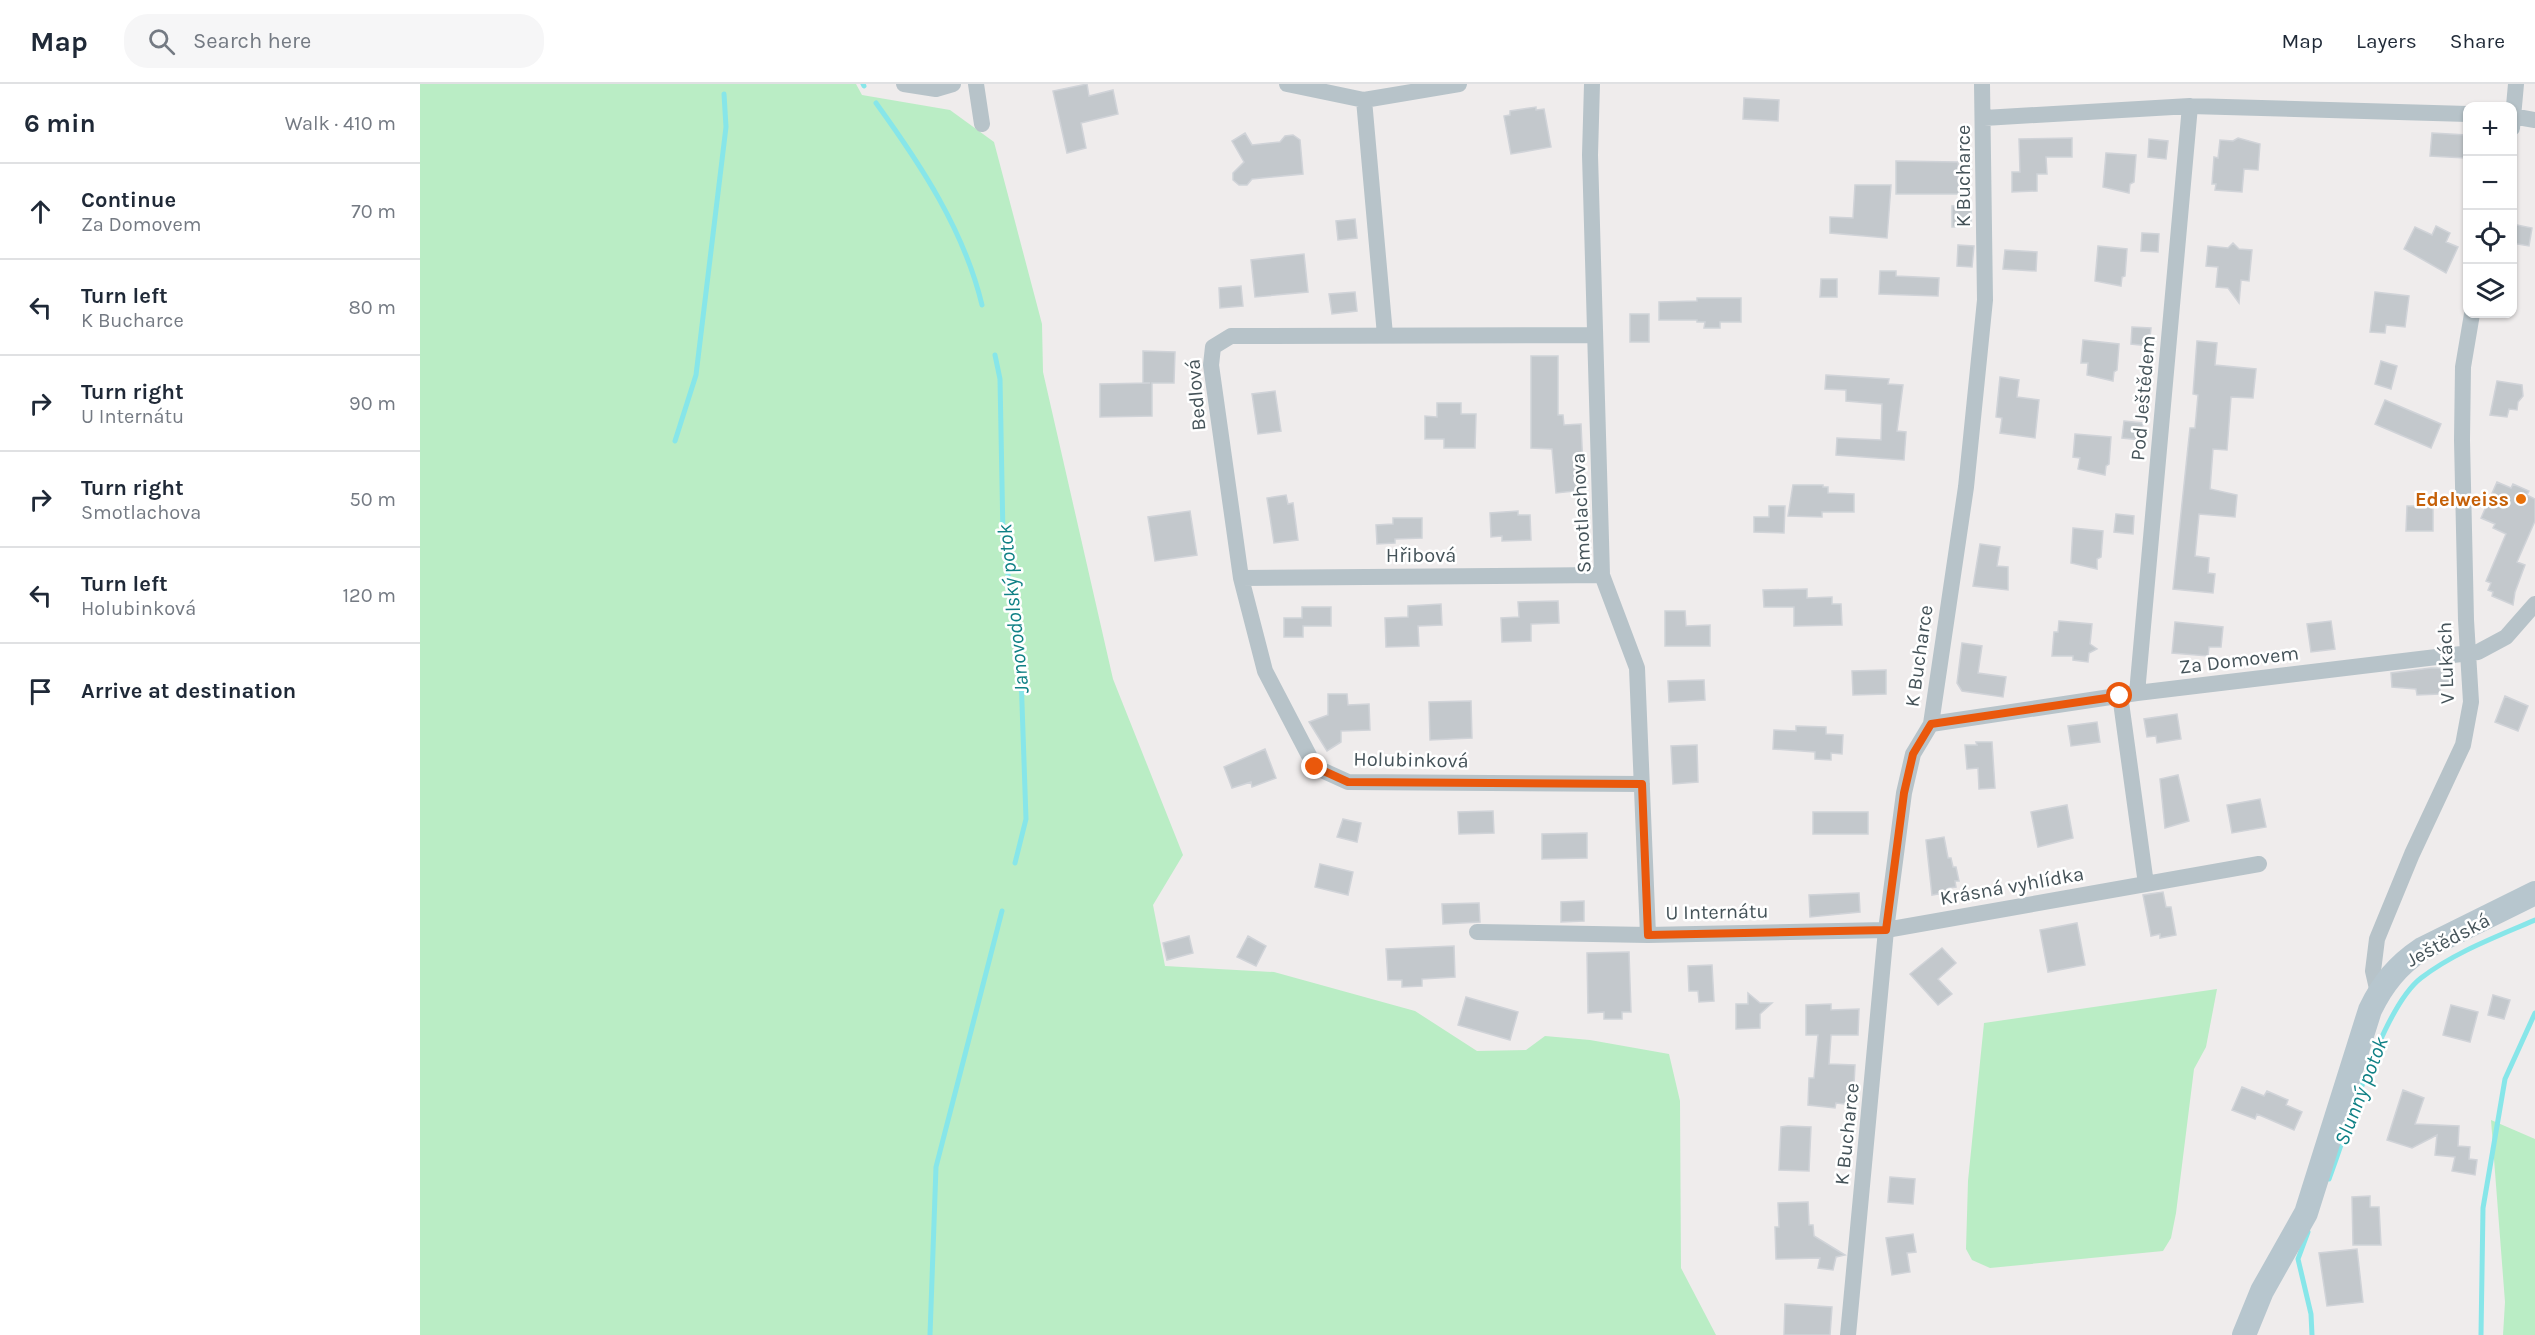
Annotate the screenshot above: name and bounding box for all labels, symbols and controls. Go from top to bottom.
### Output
search box [124,14,544,68]
text: Map [30,25,88,58]
icon: search [145,25,178,58]
text: Search here [193,28,311,54]
text: Map [2281,29,2323,53]
text: Layers [2356,29,2417,53]
text: Share [2450,29,2505,53]
map controls [2463,102,2517,318]
button: + [2463,102,2517,156]
text: 6 min [24,108,96,139]
text: Walk · 410 m [285,112,396,135]
street label: K Bucharce [1952,125,1975,227]
button: − [2463,156,2517,210]
text: Continue [81,187,176,213]
icon: ahead [24,195,57,228]
text: 70 m [351,200,396,223]
button: locate [2463,210,2517,264]
text: Za Domovem [81,213,201,236]
button: layers [2463,264,2517,318]
text: Turn left [81,283,168,309]
icon: left [24,291,57,324]
text: 80 m [348,296,396,319]
text: K Bucharce [81,309,184,332]
street label: Pod Ještědem [2126,334,2160,462]
street label: Bedlová [1181,358,1211,432]
text: Turn right [81,379,184,405]
icon: right [24,387,57,420]
text: 90 m [349,392,396,415]
text: U Internátu [81,405,184,428]
street label: Smotlachova [1566,452,1596,574]
text: Turn right [81,475,184,501]
icon: right [24,483,57,516]
text: 50 m [349,488,396,511]
place label: Edelweiss [2415,488,2509,511]
marker: Edelweiss [2514,492,2528,506]
text: Smotlachova [81,501,201,524]
water label: Janovodolský potok [992,523,1034,695]
street label: Hřibová [1386,544,1456,567]
text: Turn left [81,571,168,597]
icon: left [24,579,57,612]
text: 120 m [342,584,396,607]
text: Holubinková [81,597,196,620]
street label: K Bucharce [1900,604,1938,708]
street label: V Lukách [2433,622,2459,704]
street label: Za Domovem [2178,641,2300,679]
icon: arrive [24,675,57,708]
text: Arrive at destination [81,678,296,704]
route start [2106,682,2132,708]
street label: Holubinková [1353,747,1469,773]
route end [1301,753,1327,779]
street label: Krásná vyhlídka [1938,862,2086,910]
street label: U Internátu [1665,900,1769,924]
street label: Ještědská [2402,908,2494,972]
water label: Slunný potok [2329,1033,2393,1149]
street label: K Bucharce [1830,1082,1864,1186]

